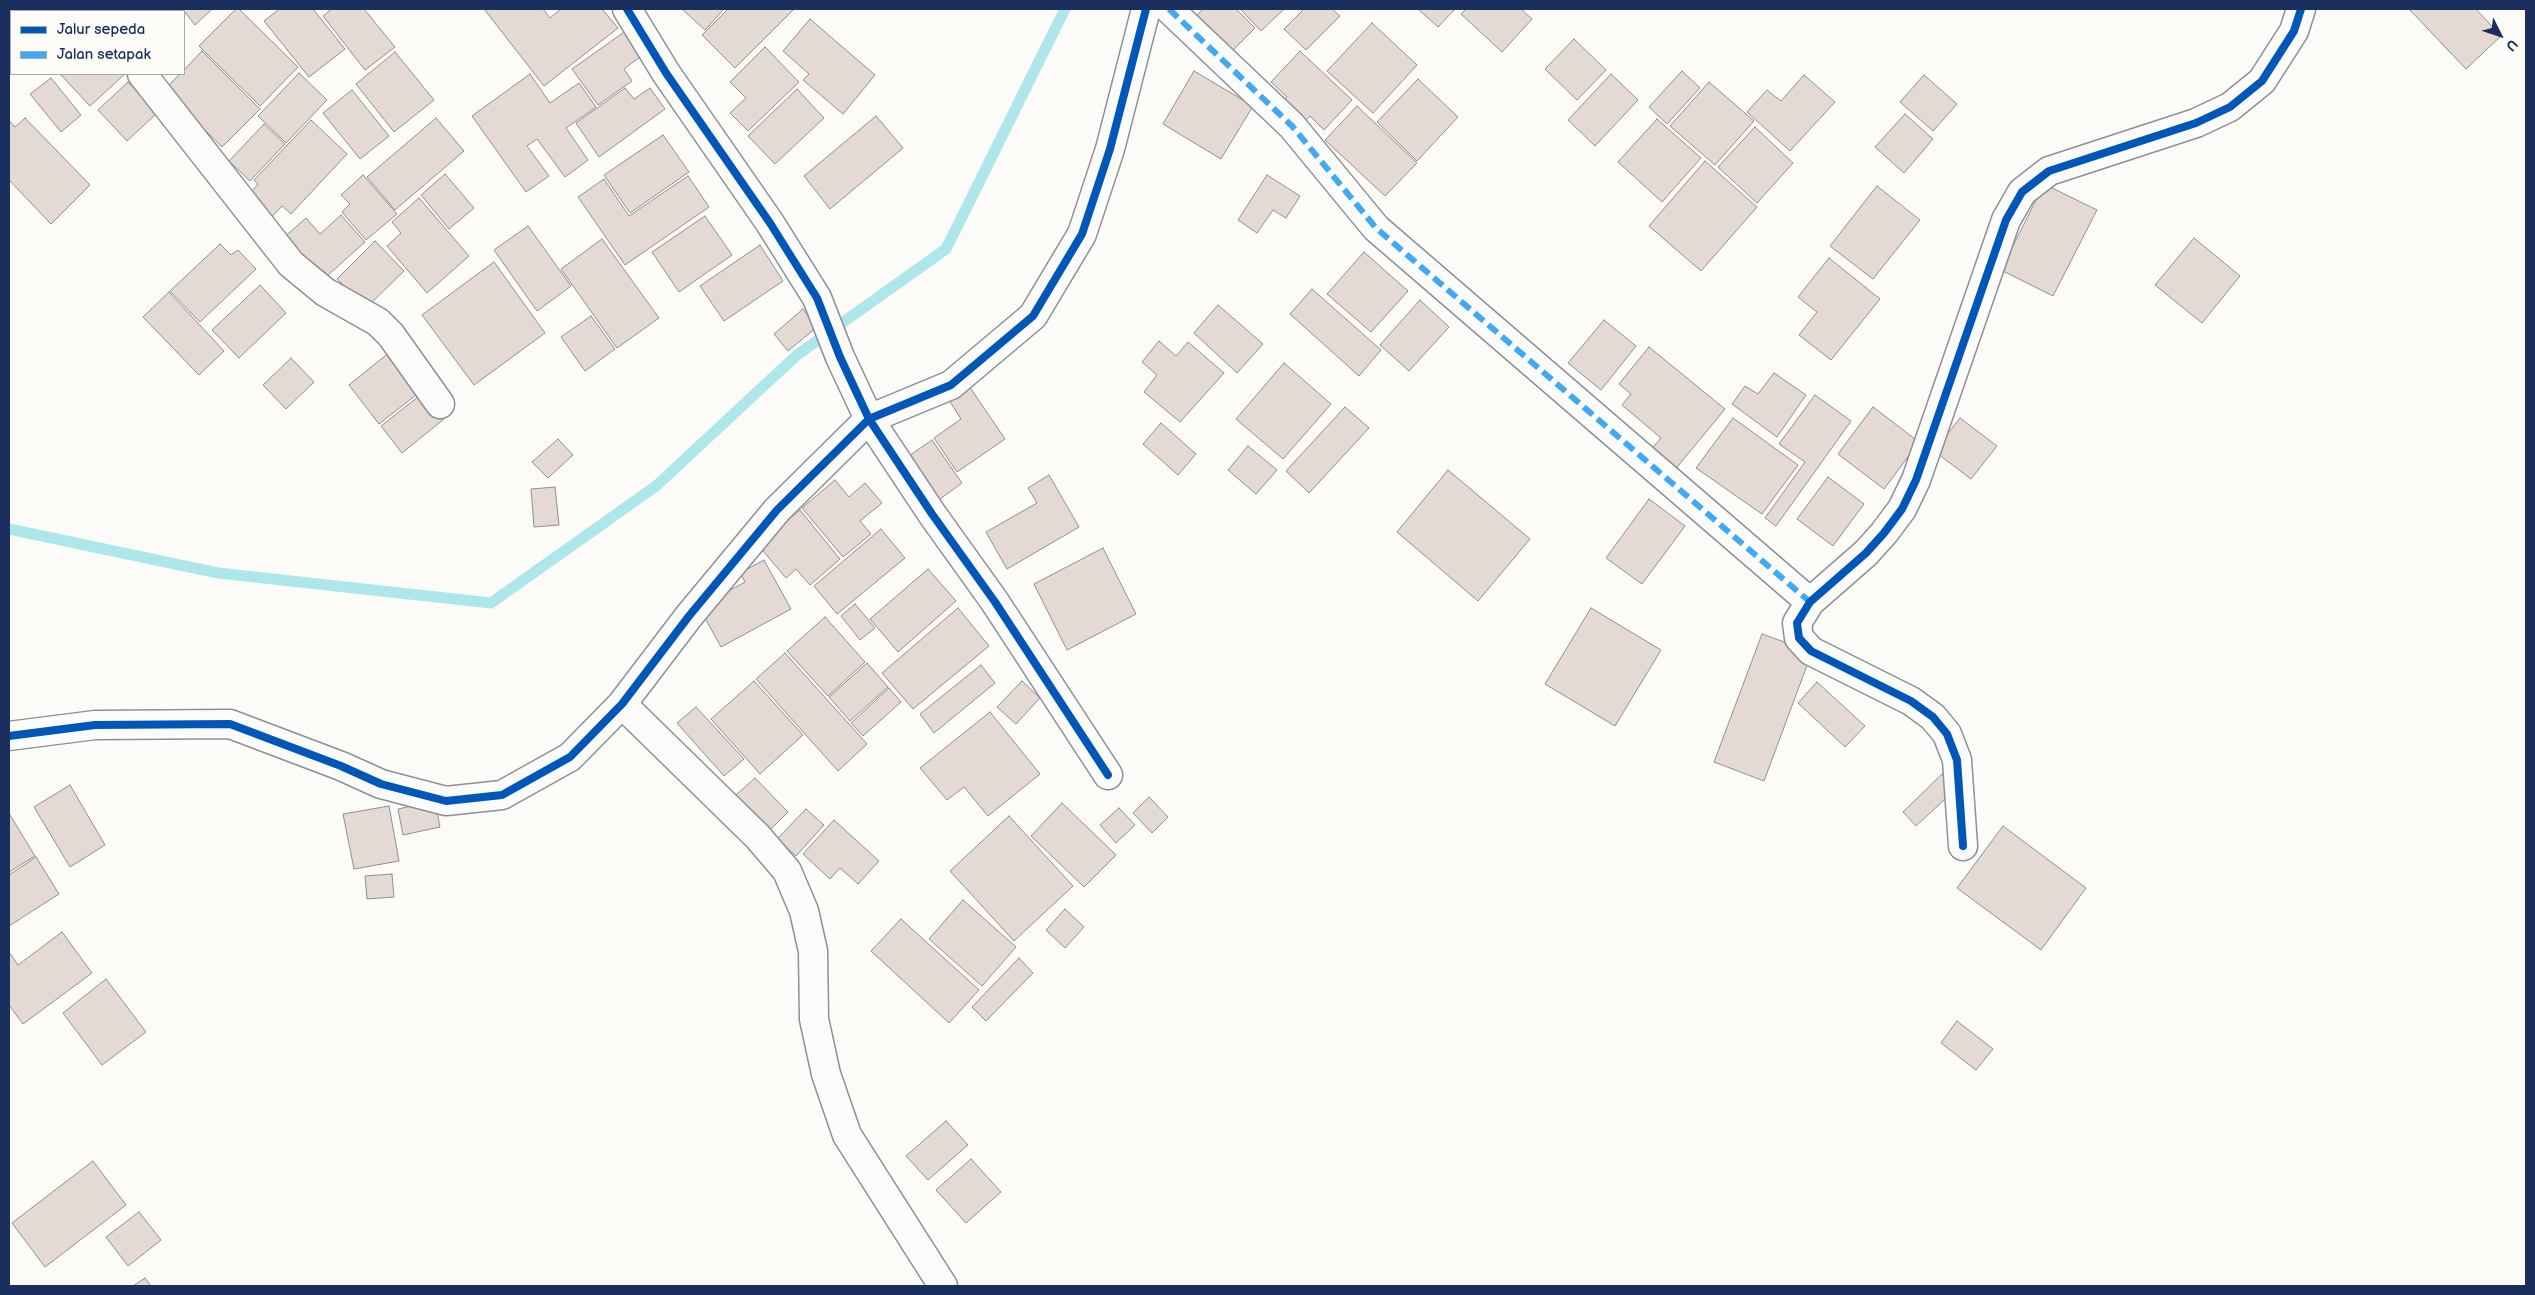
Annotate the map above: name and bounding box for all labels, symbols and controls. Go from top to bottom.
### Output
legend [10,10,185,75]
north arrow [2475,10,2525,60]
text: Jalur sepeda [57,20,145,39]
text: U [2502,36,2521,55]
text: Jalan setapak [57,45,151,64]

